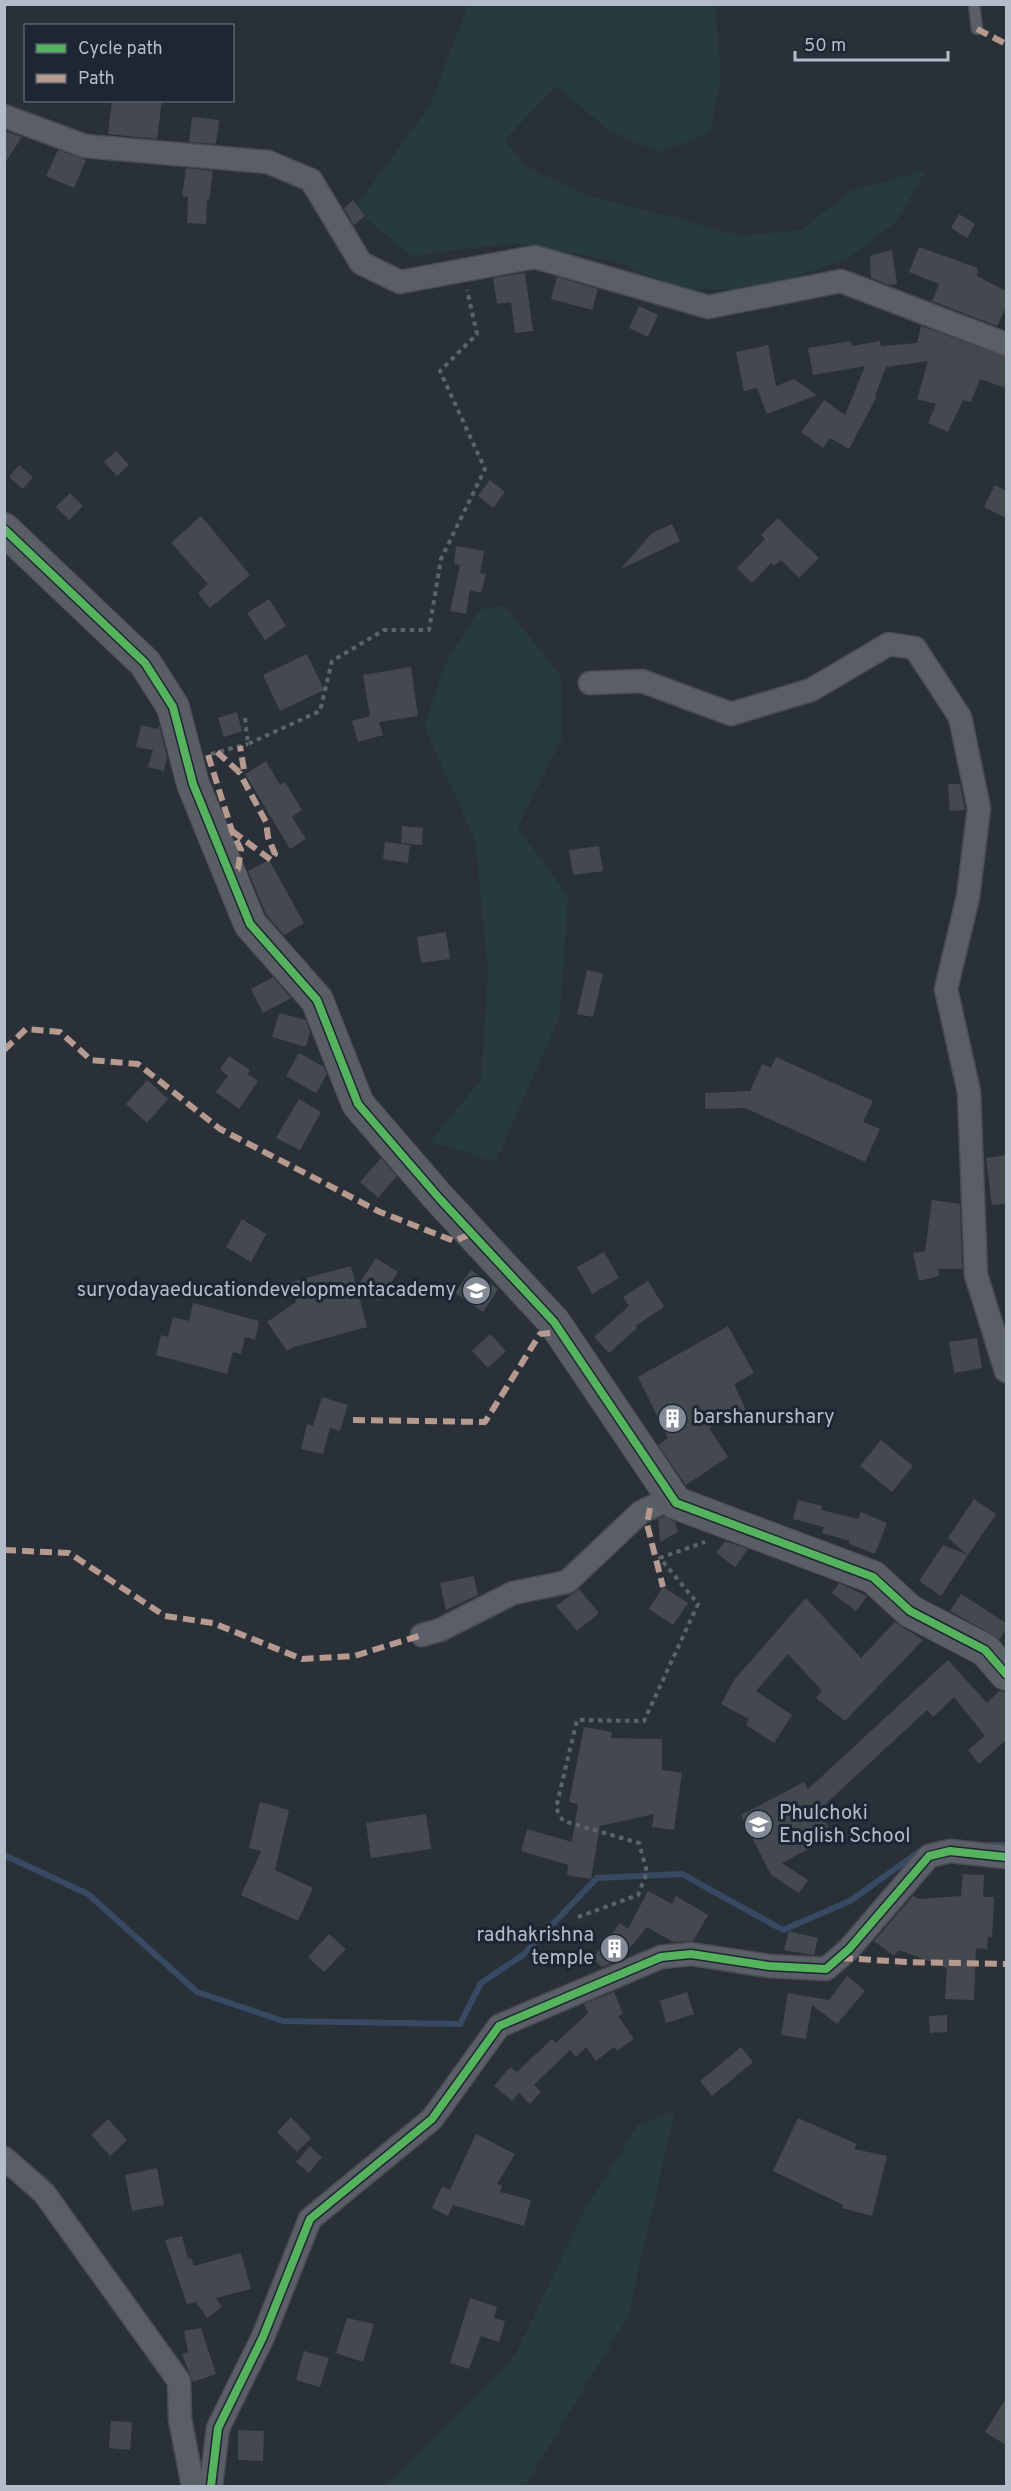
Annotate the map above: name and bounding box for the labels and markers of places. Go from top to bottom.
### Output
school or university icon: suryodayaeducationdevelopmentacademy [461,1275,493,1307]
place label: suryodayaeducationdevelopmentacademy [77,1278,456,1304]
building icon: barshanurshary [656,1402,688,1434]
place label: barshanurshary [693,1405,835,1431]
place label: Phulchoki English School [779,1801,910,1850]
school or university icon: Phulchoki English School [742,1809,774,1841]
place label: radhakrishna temple [476,1923,594,1972]
building icon: radhakrishna temple [599,1932,631,1964]

